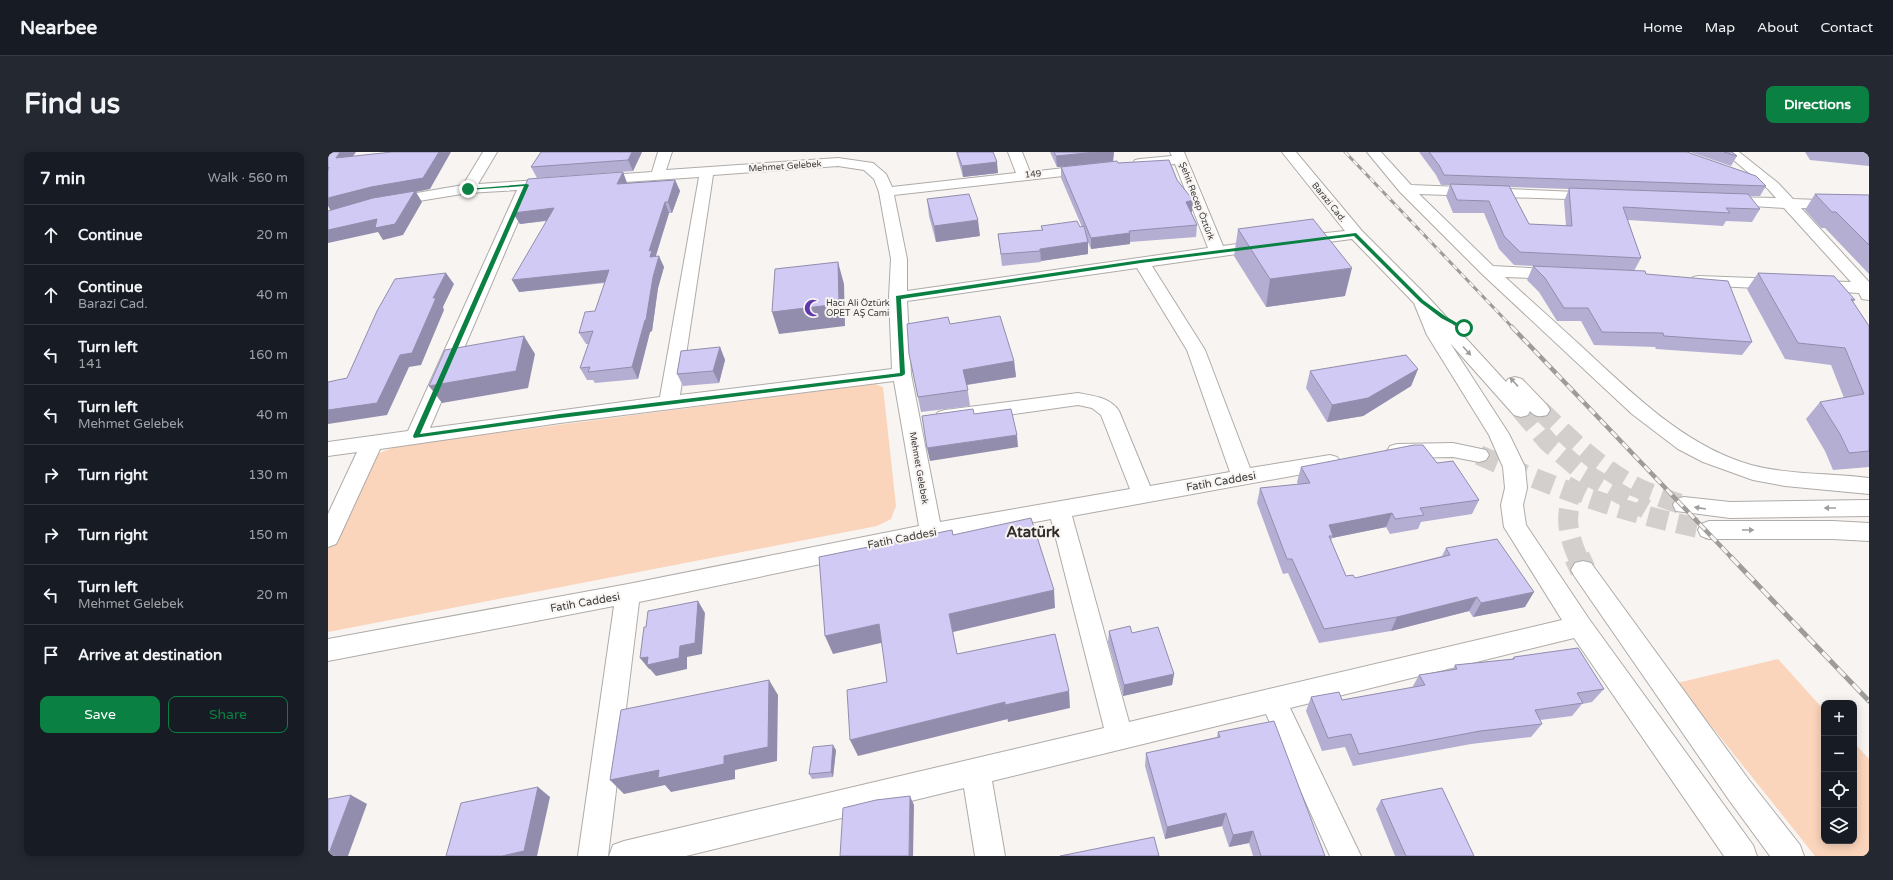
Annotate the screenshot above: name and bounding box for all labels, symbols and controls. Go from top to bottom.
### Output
text: Nearbee [20,17,97,39]
text: Home [1643,19,1683,36]
text: Map [1705,19,1735,36]
text: About [1757,19,1799,36]
text: Contact [1821,19,1873,36]
button: Directions [1766,86,1869,123]
text: Find us [24,87,120,121]
street label: Mehmet Gelebek [748,158,822,175]
street label: Şehit Recep Öztürk [1177,161,1216,242]
text: 7 min [40,168,85,189]
street label: 149 [1024,168,1042,181]
text: Walk · 560 m [208,170,288,186]
route end [459,180,477,198]
street label: Barazi Cad. [1309,180,1348,225]
icon: ahead [40,224,62,246]
text: Continue [78,226,142,244]
text: 20 m [256,227,288,243]
text: Continue [78,278,142,296]
icon: ahead [40,284,62,306]
text: 40 m [256,287,288,303]
text: Barazi Cad. [78,296,148,312]
mosque icon: Hacı Ali Öztürk OPET AŞ Cami [803,298,823,318]
place label: Hacı Ali Öztürk OPET AŞ Cami [826,298,890,319]
route start [1455,319,1473,337]
text: Turn left [78,338,138,356]
icon: left [40,344,62,366]
one-way arrow [1462,345,1471,356]
text: 160 m [248,347,288,363]
text: 141 [78,356,103,372]
one-way arrow [1509,377,1518,387]
text: Turn left [78,398,138,416]
icon: left [40,404,62,426]
text: 40 m [256,407,288,423]
text: Mehmet Gelebek [78,416,184,432]
street label: Mehmet Gelebek [907,431,930,505]
icon: right [40,464,62,486]
text: Turn right [78,466,148,484]
text: 130 m [248,467,288,483]
street label: Fatih Caddesi [1185,469,1257,494]
one-way arrow [1694,505,1706,511]
one-way arrow [1823,505,1836,511]
district label: Atatürk [1006,523,1060,541]
icon: right [40,524,62,546]
street label: Fatih Caddesi [866,525,938,552]
text: Turn right [78,526,148,544]
text: 150 m [248,527,288,543]
one-way arrow [1742,527,1755,533]
text: Turn left [78,578,138,596]
icon: left [40,584,62,606]
text: 20 m [256,587,288,603]
street label: Fatih Caddesi [549,590,621,615]
text: Mehmet Gelebek [78,596,184,612]
icon: arrive [40,644,62,666]
text: Arrive at destination [78,646,222,664]
button: Save [40,696,160,733]
button: Share [168,696,288,733]
map controls [1821,700,1857,844]
button: + [1821,700,1857,736]
button: − [1821,736,1857,772]
button: locate [1821,772,1857,808]
button: layers [1821,808,1857,844]

